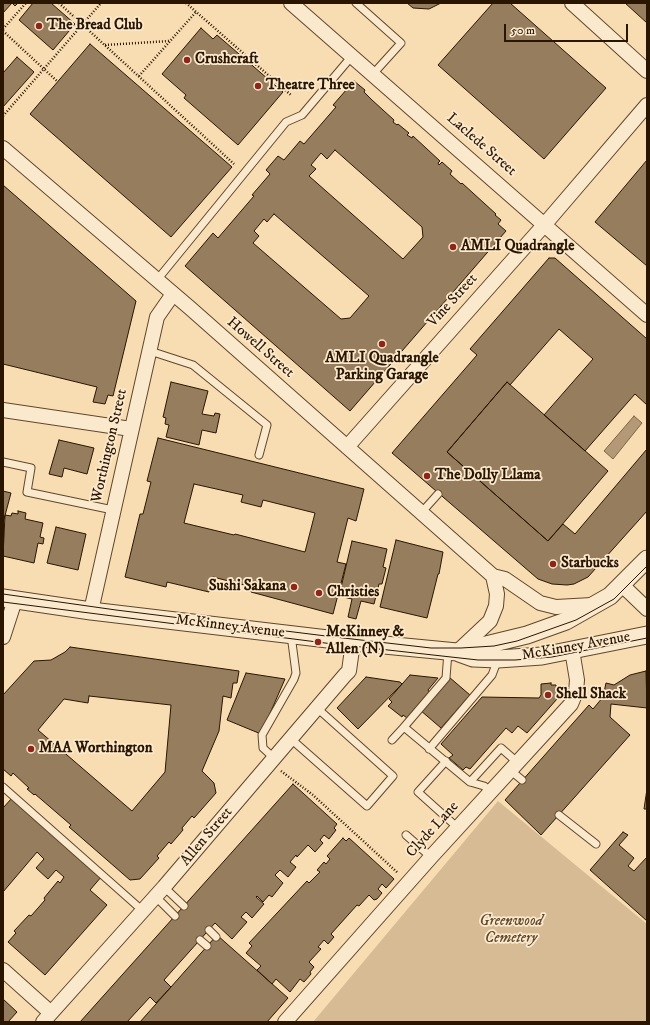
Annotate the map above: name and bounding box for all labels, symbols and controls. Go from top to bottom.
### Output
scale bar [506,16,630,42]
place label: The Bread Club [47,17,143,35]
marker: The Bread Club [34,21,44,31]
text: 50 m [511,23,535,38]
place label: Crushcraft [195,51,259,69]
marker: Crushcraft [182,55,192,65]
place label: Theatre Three [266,77,355,95]
marker: Theatre Three [253,81,263,91]
street label: Laclede Street [442,110,520,180]
place label: AMLI Quadrangle [461,238,574,256]
marker: AMLI Quadrangle [448,242,458,252]
street label: Vine Street [424,270,482,332]
street label: Howell Street [223,314,297,382]
marker: AMLI Quadrangle Parking Garage [377,339,387,349]
place label: AMLI Quadrangle Parking Garage [325,350,439,385]
street label: Worthington Street [88,387,132,505]
place label: The Dolly Llama [435,467,541,485]
marker: The Dolly Llama [422,471,432,481]
place label: Starbucks [561,555,619,573]
marker: Starbucks [548,559,558,569]
place label: Sushi Sakana [209,578,286,596]
marker: Sushi Sakana [289,582,299,592]
place label: Christies [327,584,379,602]
marker: Christies [314,588,324,598]
street label: McKinney Avenue [174,611,286,643]
place label: McKinney & Allen (N) [326,624,404,659]
street label: McKinney Avenue [520,629,632,665]
marker: McKinney & Allen (N) [313,637,323,647]
place label: Shell Shack [556,686,626,704]
marker: Shell Shack [543,690,553,700]
place label: MAA Worthington [39,740,152,758]
marker: MAA Worthington [26,744,36,754]
street label: Clyde Lane [403,798,463,862]
street label: Allen Street [177,804,237,870]
park label: Greenwood Cemetery [479,913,543,948]

